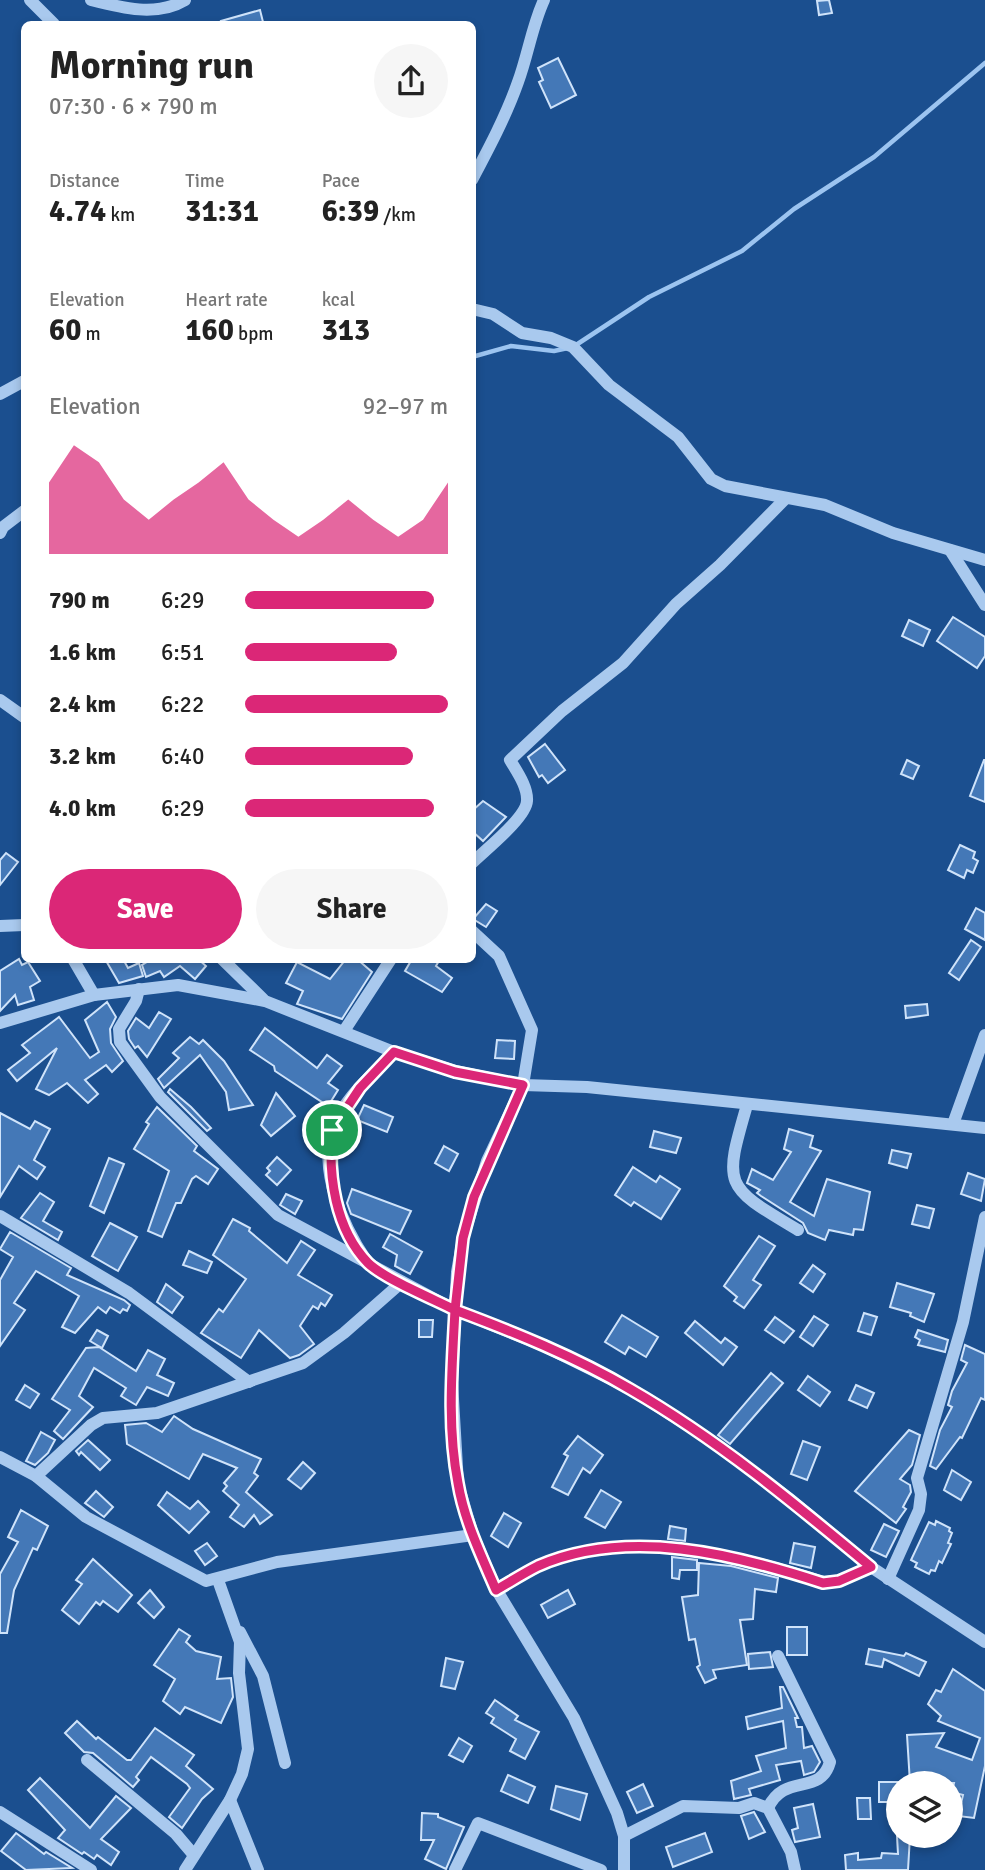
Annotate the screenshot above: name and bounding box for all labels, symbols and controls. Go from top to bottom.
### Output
text: Morning run [49,42,254,89]
button: share [374,44,448,118]
text: 07:30 · 6 × 790 m [49,92,218,121]
text: Distance [49,169,120,193]
text: Time [185,169,224,193]
text: Pace [322,169,360,193]
text: 4.74 [49,193,106,230]
text: 31:31 [185,193,259,230]
text: 6:39 [322,193,379,230]
text: km [106,203,135,227]
text: /km [379,203,416,227]
text: Elevation [49,288,125,312]
text: Heart rate [185,288,268,312]
text: kcal [322,288,355,312]
text: 60 [49,312,81,349]
text: 160 [185,312,234,349]
text: 313 [322,312,370,349]
text: m [81,322,101,346]
text: bpm [234,322,273,346]
text: Elevation [49,392,141,421]
text: 92–97 m [363,392,448,421]
text: 790 m [49,586,110,615]
text: 6:29 [161,586,204,615]
text: 1.6 km [49,638,116,667]
text: 6:51 [161,638,204,667]
text: 2.4 km [49,690,116,719]
text: 6:22 [161,690,204,719]
text: 3.2 km [49,742,116,771]
text: 6:40 [161,742,204,771]
text: 4.0 km [49,794,116,823]
text: 6:29 [161,794,204,823]
button: Save [49,869,242,949]
button: Share [256,869,448,949]
pin [302,1100,362,1160]
icon: arrive [313,1111,351,1149]
map controls [886,1771,963,1848]
button: layers [886,1771,963,1848]

